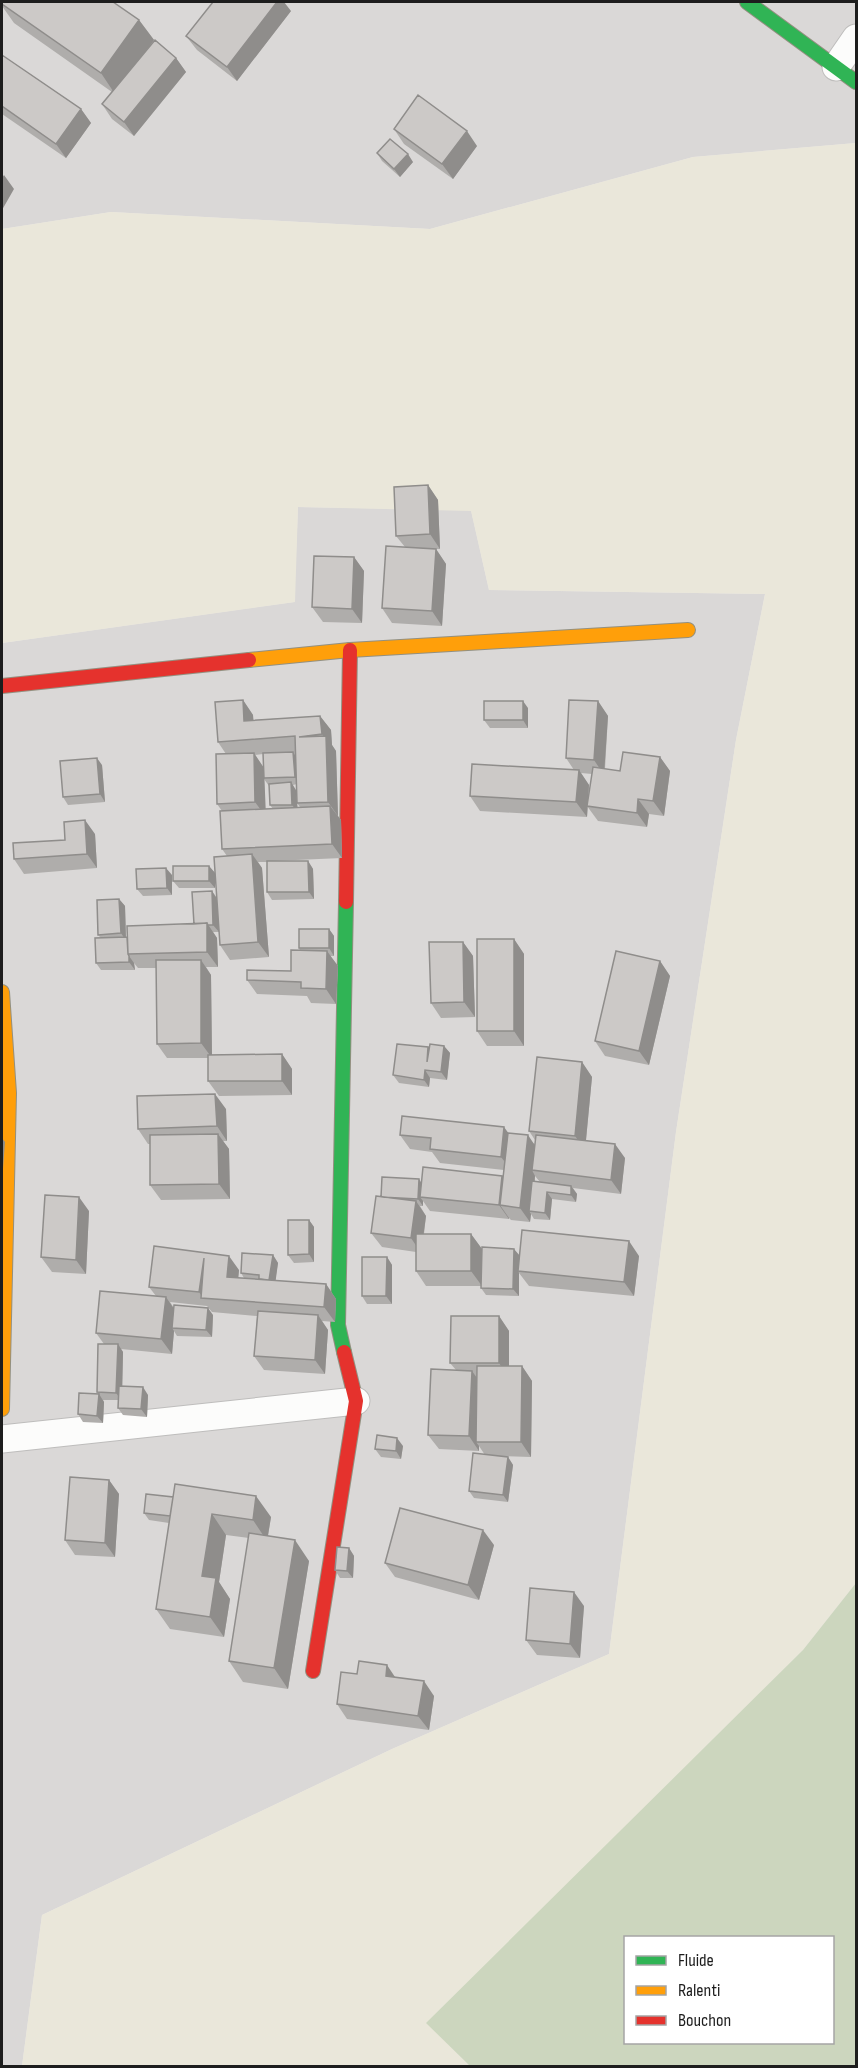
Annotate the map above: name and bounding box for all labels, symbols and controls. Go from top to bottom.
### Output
legend [624,1936,834,2044]
text: Fluide [678,1950,714,1971]
text: Ralenti [678,1980,720,2001]
text: Bouchon [678,2010,731,2031]

